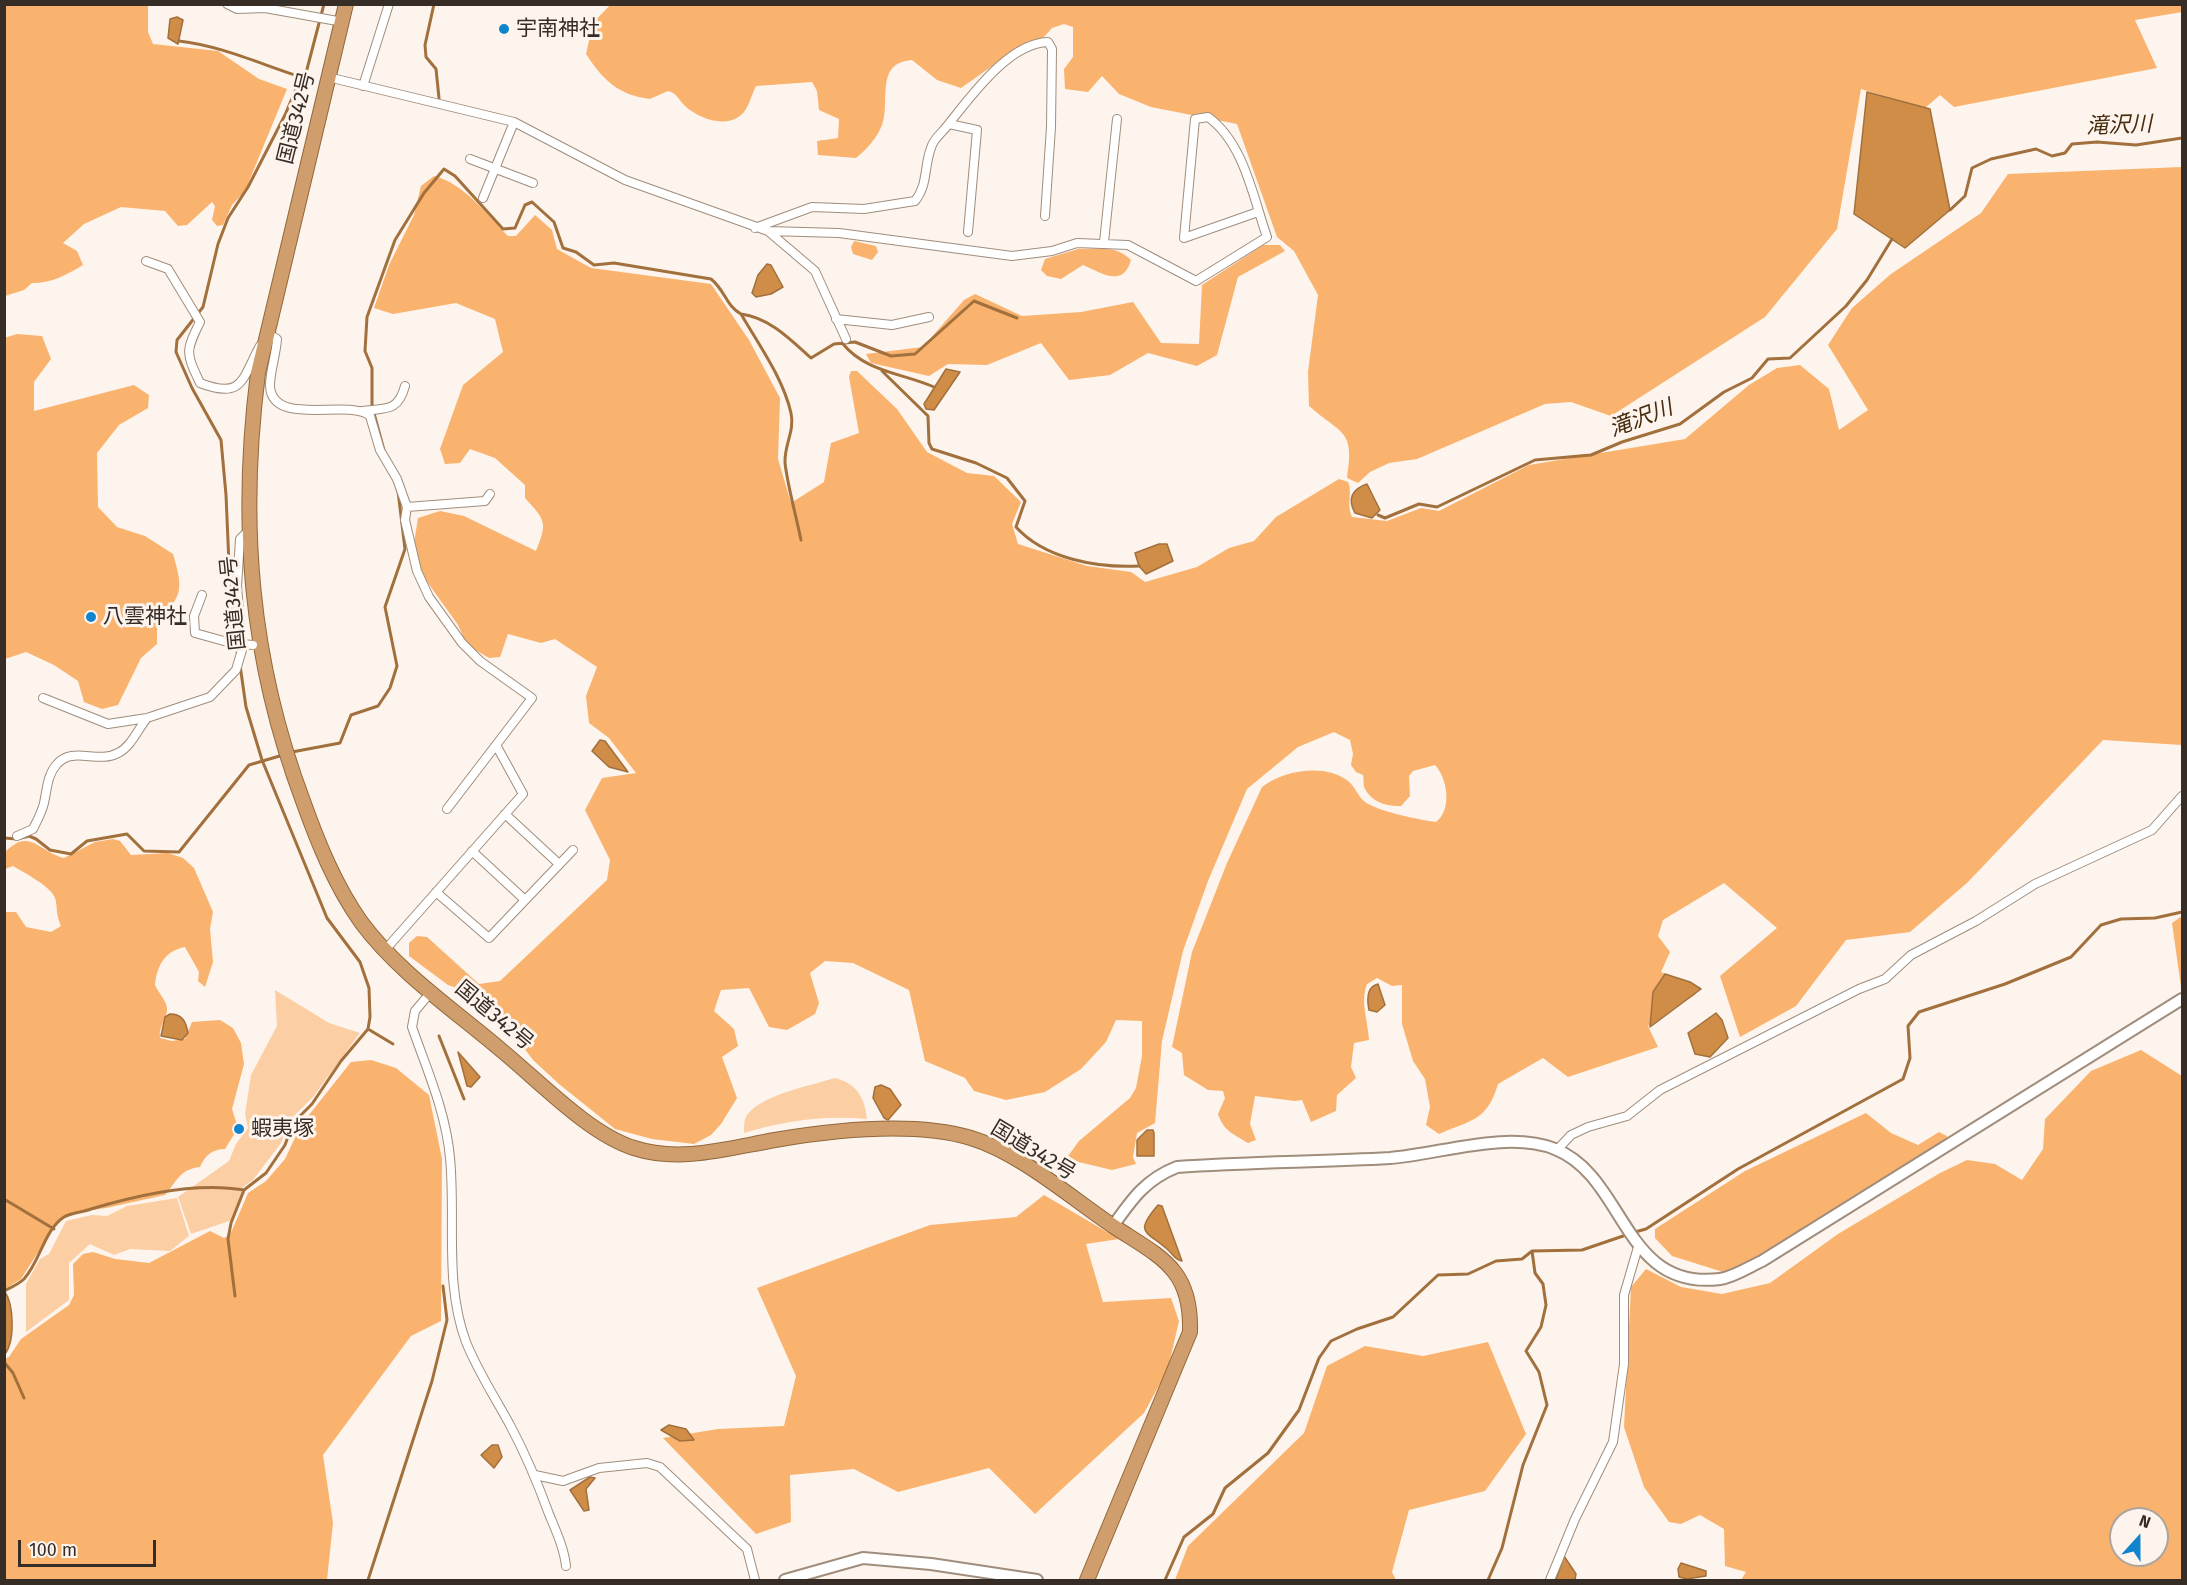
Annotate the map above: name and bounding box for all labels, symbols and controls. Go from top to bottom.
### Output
place label: 宇南神社 [516,16,600,42]
marker: 宇南神社 [497,22,511,36]
street label: 国道342号 [273,69,321,167]
water label: 滝沢川 [2086,112,2152,140]
water label: 滝沢川 [1605,395,1677,443]
street label: 国道342号 [217,555,251,651]
place label: 八雲神社 [103,604,187,630]
marker: 八雲神社 [84,610,98,624]
street label: 国道342号 [450,976,538,1056]
place label: 蝦夷塚 [251,1116,314,1142]
street label: 国道342号 [986,1116,1080,1186]
marker: 蝦夷塚 [232,1122,246,1136]
north arrow [2109,1507,2169,1567]
text: N [2137,1511,2153,1532]
scale bar [21,1528,159,1566]
text: 100 m [29,1539,77,1561]

